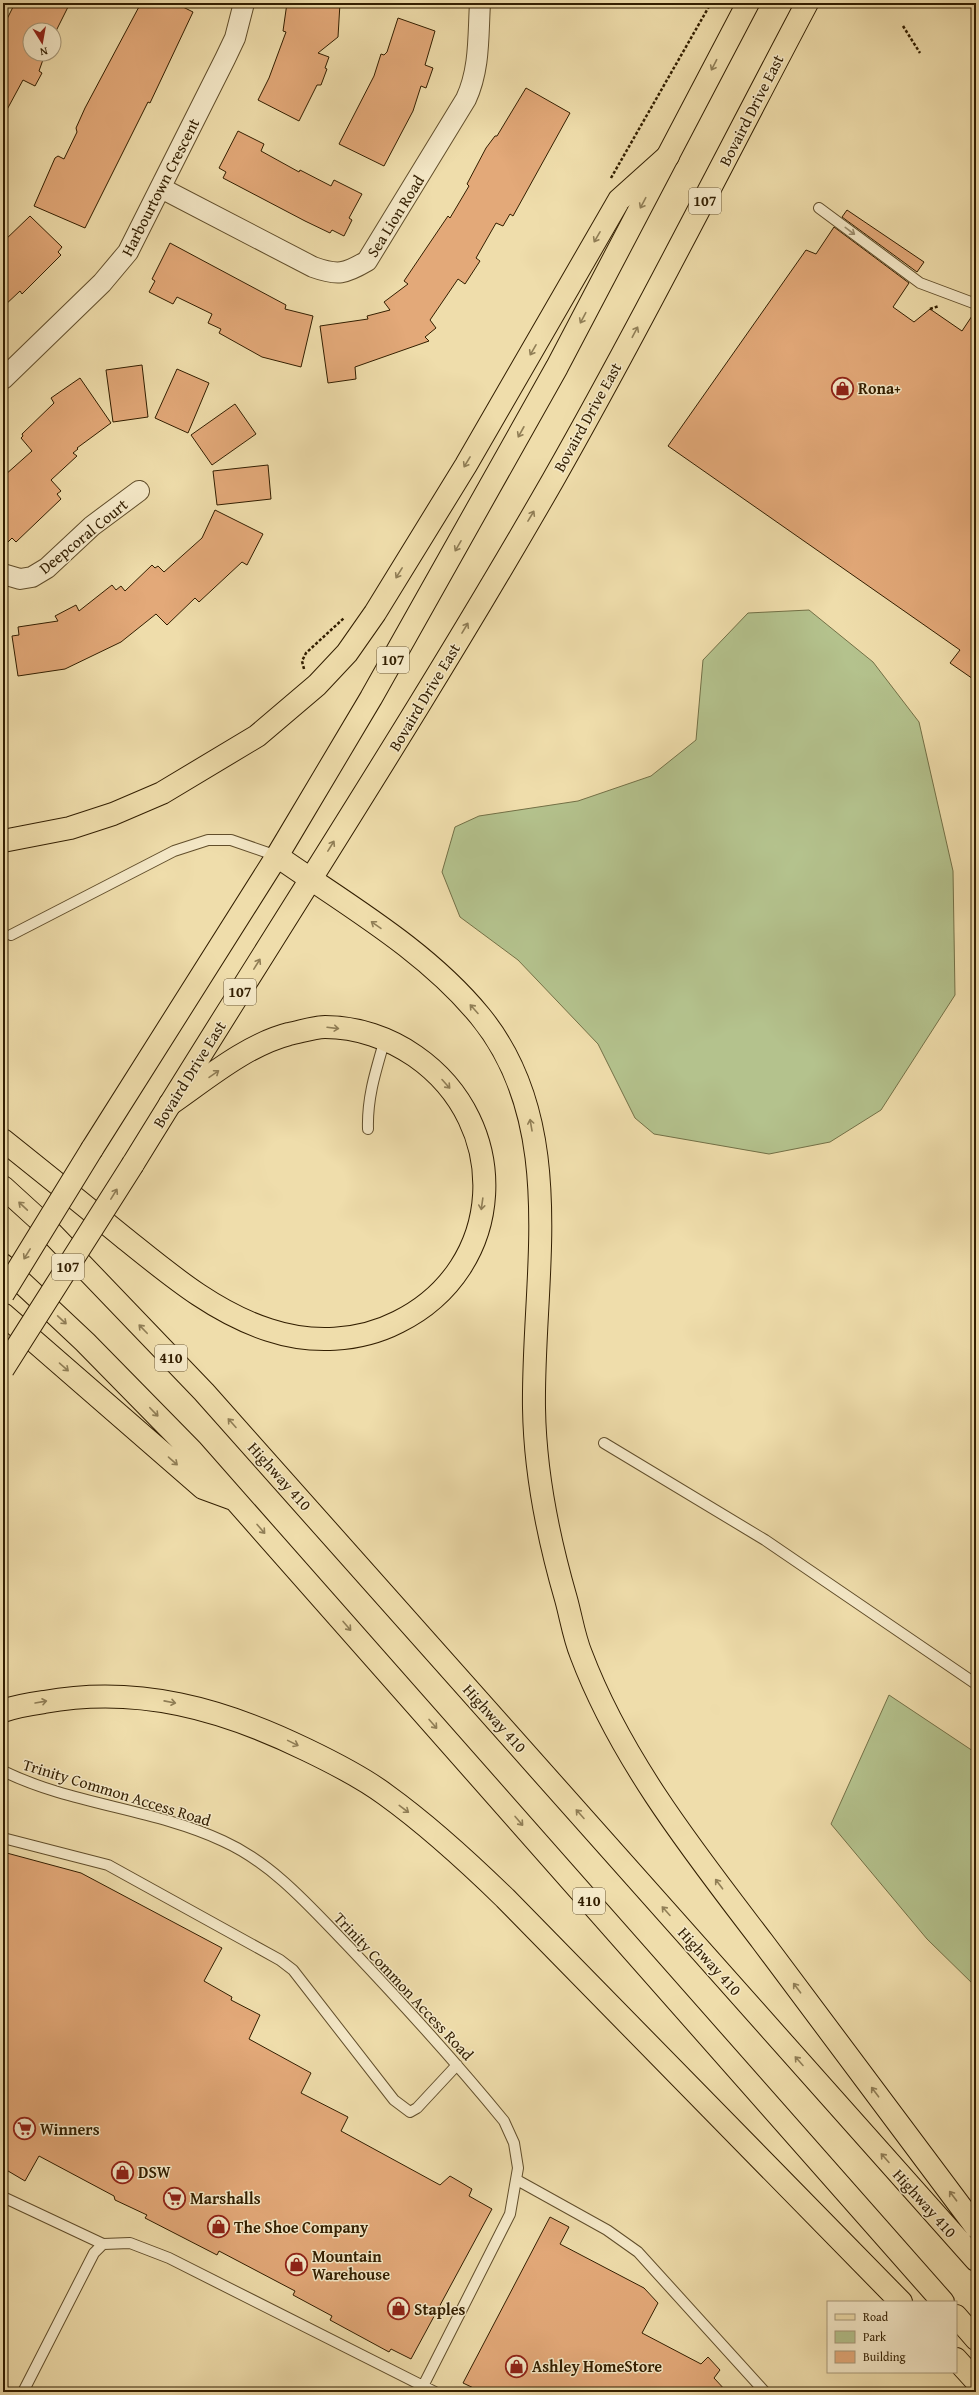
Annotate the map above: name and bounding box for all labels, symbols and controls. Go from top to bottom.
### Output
north arrow [22,22,62,62]
text: N [38,43,49,60]
street label: Bovaird Drive East [713,50,790,170]
one-way arrow [710,59,718,71]
street label: Harbourtown Crescent [115,114,205,260]
street label: Sea Lion Road [360,170,430,262]
road number: 107 [689,188,721,214]
one-way arrow [639,197,647,209]
one-way arrow [845,227,856,235]
one-way arrow [593,231,601,243]
one-way arrow [579,312,586,324]
one-way arrow [631,326,639,338]
one-way arrow [528,344,536,356]
street label: Bovaird Drive East [547,357,627,476]
shop icon: Rona+ [829,375,855,401]
place label: Rona+ [858,376,901,400]
one-way arrow [517,426,524,438]
one-way arrow [463,456,471,468]
street label: Deepcoral Court [33,492,133,579]
one-way arrow [528,511,536,523]
one-way arrow [453,540,461,552]
one-way arrow [395,567,403,579]
one-way arrow [461,623,469,634]
street label: Bovaird Drive East [382,638,466,756]
road number: 107 [377,647,409,673]
one-way arrow [327,841,335,852]
one-way arrow [371,921,382,929]
one-way arrow [254,958,262,970]
road number: 107 [224,979,256,1005]
one-way arrow [470,1004,479,1015]
street label: Bovaird Drive East [146,1016,232,1132]
one-way arrow [326,1024,339,1032]
one-way arrow [208,1070,219,1078]
one-way arrow [441,1078,450,1088]
one-way arrow [527,1119,535,1132]
one-way arrow [110,1189,118,1200]
one-way arrow [479,1197,486,1210]
one-way arrow [18,1201,28,1210]
one-way arrow [23,1248,31,1260]
road number: 107 [52,1254,84,1280]
one-way arrow [57,1315,67,1325]
one-way arrow [139,1324,148,1334]
road number: 410 [155,1345,187,1371]
one-way arrow [59,1362,69,1371]
one-way arrow [149,1407,159,1417]
one-way arrow [227,1418,237,1428]
street label: Highway 410 [243,1436,318,1516]
one-way arrow [167,1457,178,1466]
one-way arrow [257,1524,266,1534]
one-way arrow [343,1621,352,1632]
street label: Highway 410 [458,1678,533,1758]
one-way arrow [34,1698,47,1706]
one-way arrow [163,1699,176,1707]
one-way arrow [429,1719,438,1729]
one-way arrow [286,1740,298,1747]
street label: Trinity Common Access Road [20,1752,214,1832]
one-way arrow [399,1804,410,1813]
one-way arrow [576,1809,585,1819]
one-way arrow [515,1816,524,1827]
one-way arrow [714,1878,723,1889]
road number: 410 [573,1888,605,1914]
street label: Trinity Common Access Road [329,1906,480,2066]
one-way arrow [662,1906,671,1916]
street label: Highway 410 [673,1921,748,2001]
one-way arrow [792,1982,801,1993]
one-way arrow [795,2056,804,2066]
one-way arrow [870,2086,879,2097]
supermarket icon: Winners [11,2116,37,2142]
place label: Winners [40,2117,100,2141]
one-way arrow [880,2153,890,2163]
shop icon: DSW [109,2159,135,2185]
place label: DSW [138,2160,171,2184]
street label: Highway 410 [888,2163,963,2243]
supermarket icon: Marshalls [161,2185,187,2211]
place label: Marshalls [190,2186,261,2210]
one-way arrow [948,2190,957,2201]
shop icon: The Shoe Company [206,2214,232,2240]
place label: The Shoe Company [234,2215,369,2239]
place label: Mountain Warehouse [312,2244,390,2286]
shop icon: Mountain Warehouse [284,2252,310,2278]
shop icon: Staples [385,2296,411,2322]
place label: Staples [414,2297,466,2321]
legend [827,2301,957,2373]
text: Road [863,2308,889,2325]
text: Park [863,2328,887,2345]
text: Building [863,2348,906,2365]
shop icon: Ashley HomeStore [503,2353,529,2379]
place label: Ashley HomeStore [532,2354,662,2378]

